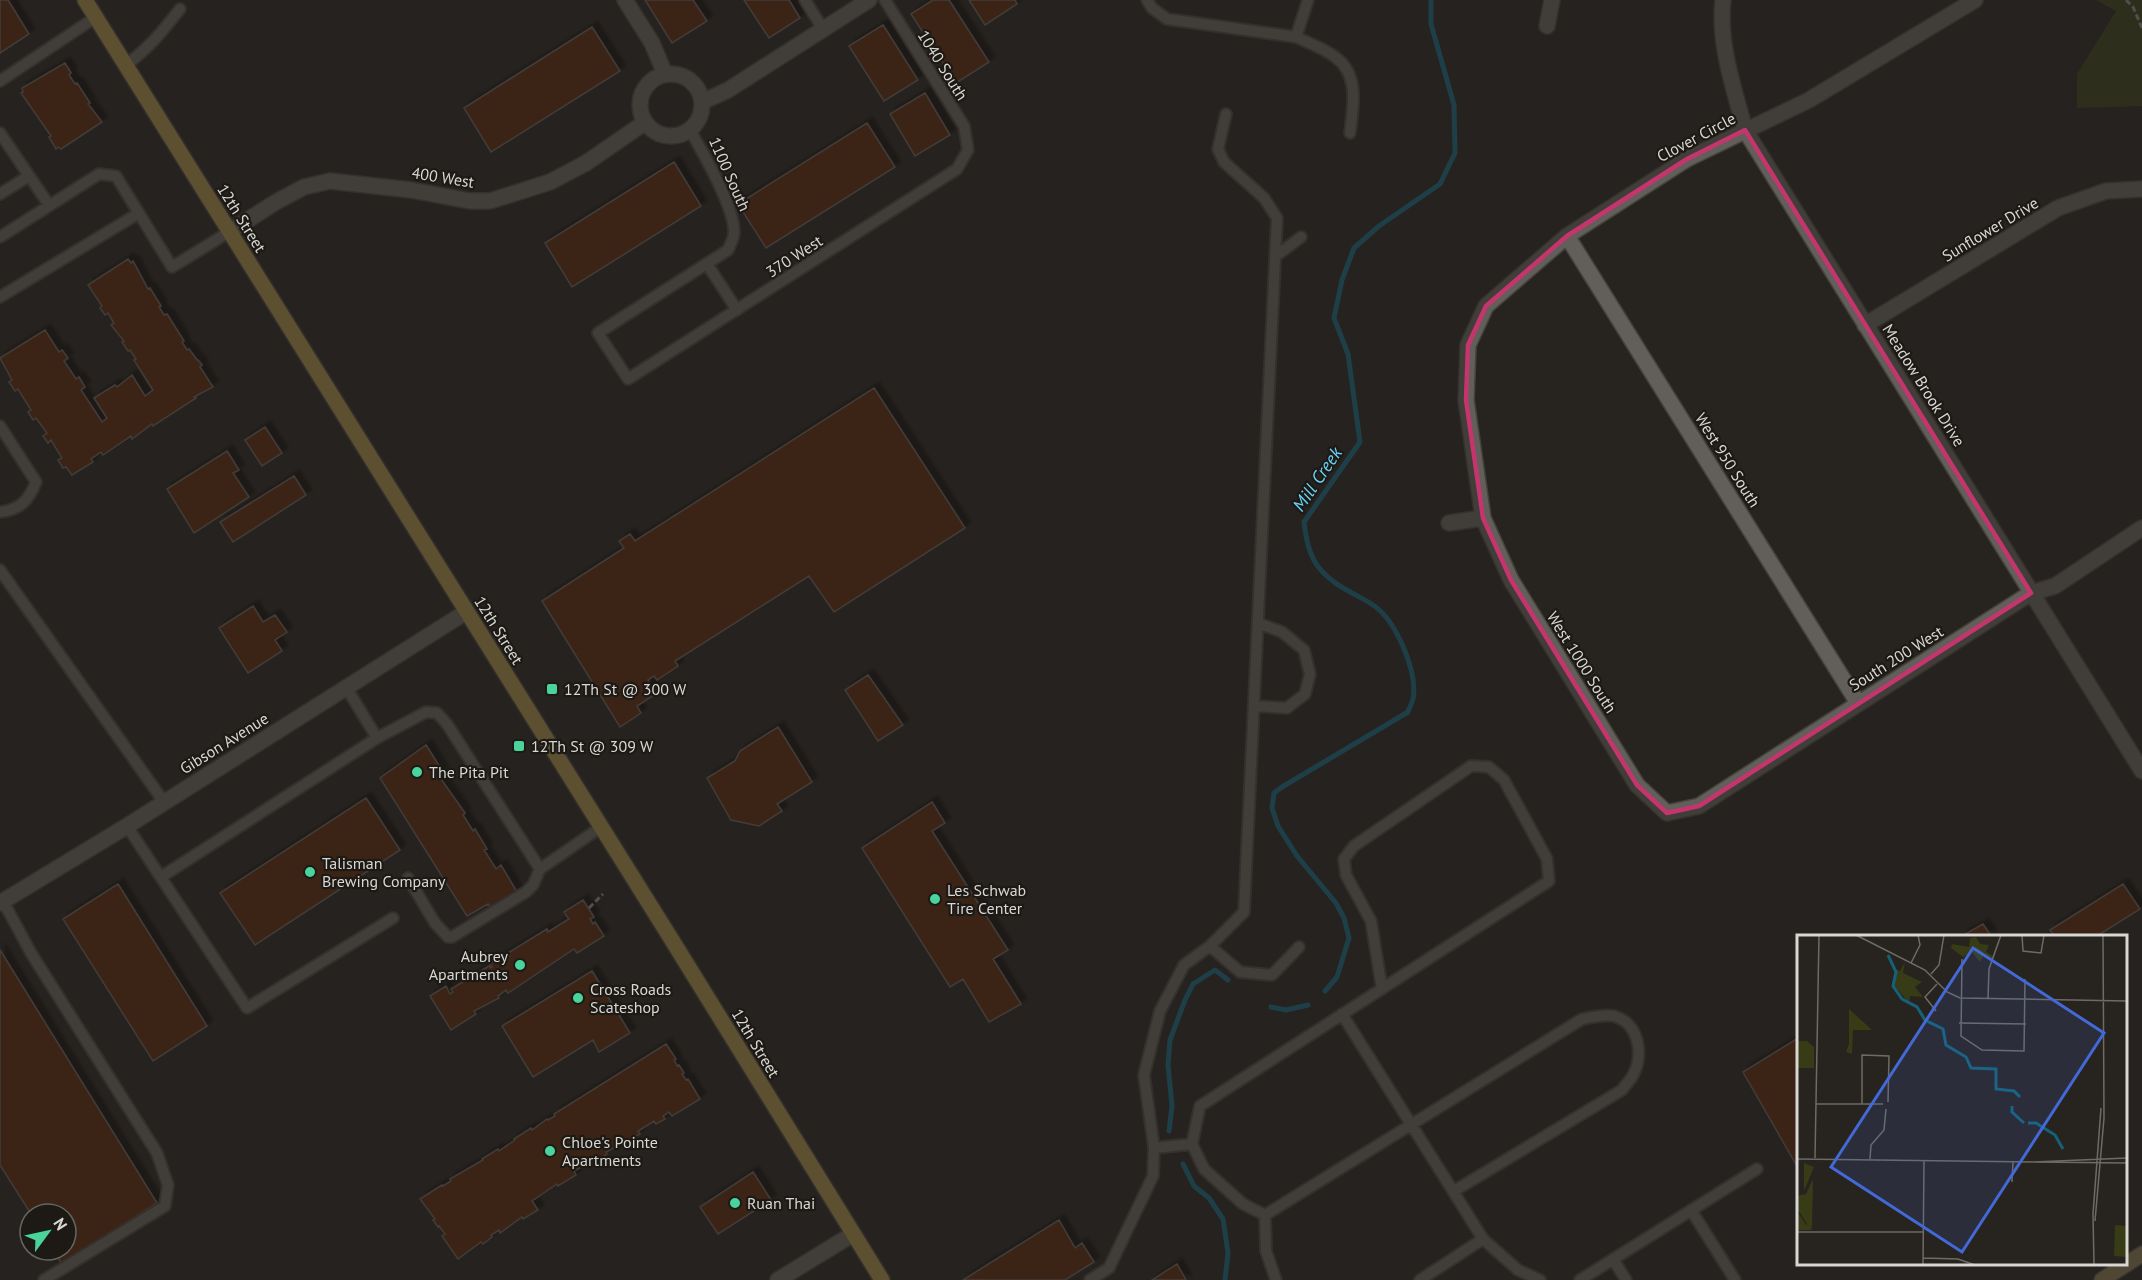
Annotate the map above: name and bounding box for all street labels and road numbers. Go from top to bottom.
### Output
street label: 1040 South [914,26,972,104]
street label: Clover Circle [1653,108,1739,166]
street label: 1100 South [705,134,755,214]
street label: 400 West [410,162,476,192]
street label: 12th Street [213,180,271,256]
street label: Sunflower Drive [1938,192,2042,266]
street label: 370 West [762,230,826,282]
street label: Meadow Brook Drive [1878,320,1970,450]
street label: West 950 South [1691,409,1765,511]
street label: 12th Street [470,592,528,668]
street label: West 1000 South [1543,607,1621,717]
street label: South 200 West [1845,621,1947,695]
street label: Gibson Avenue [176,708,272,778]
street label: 12th Street [728,1005,785,1082]

